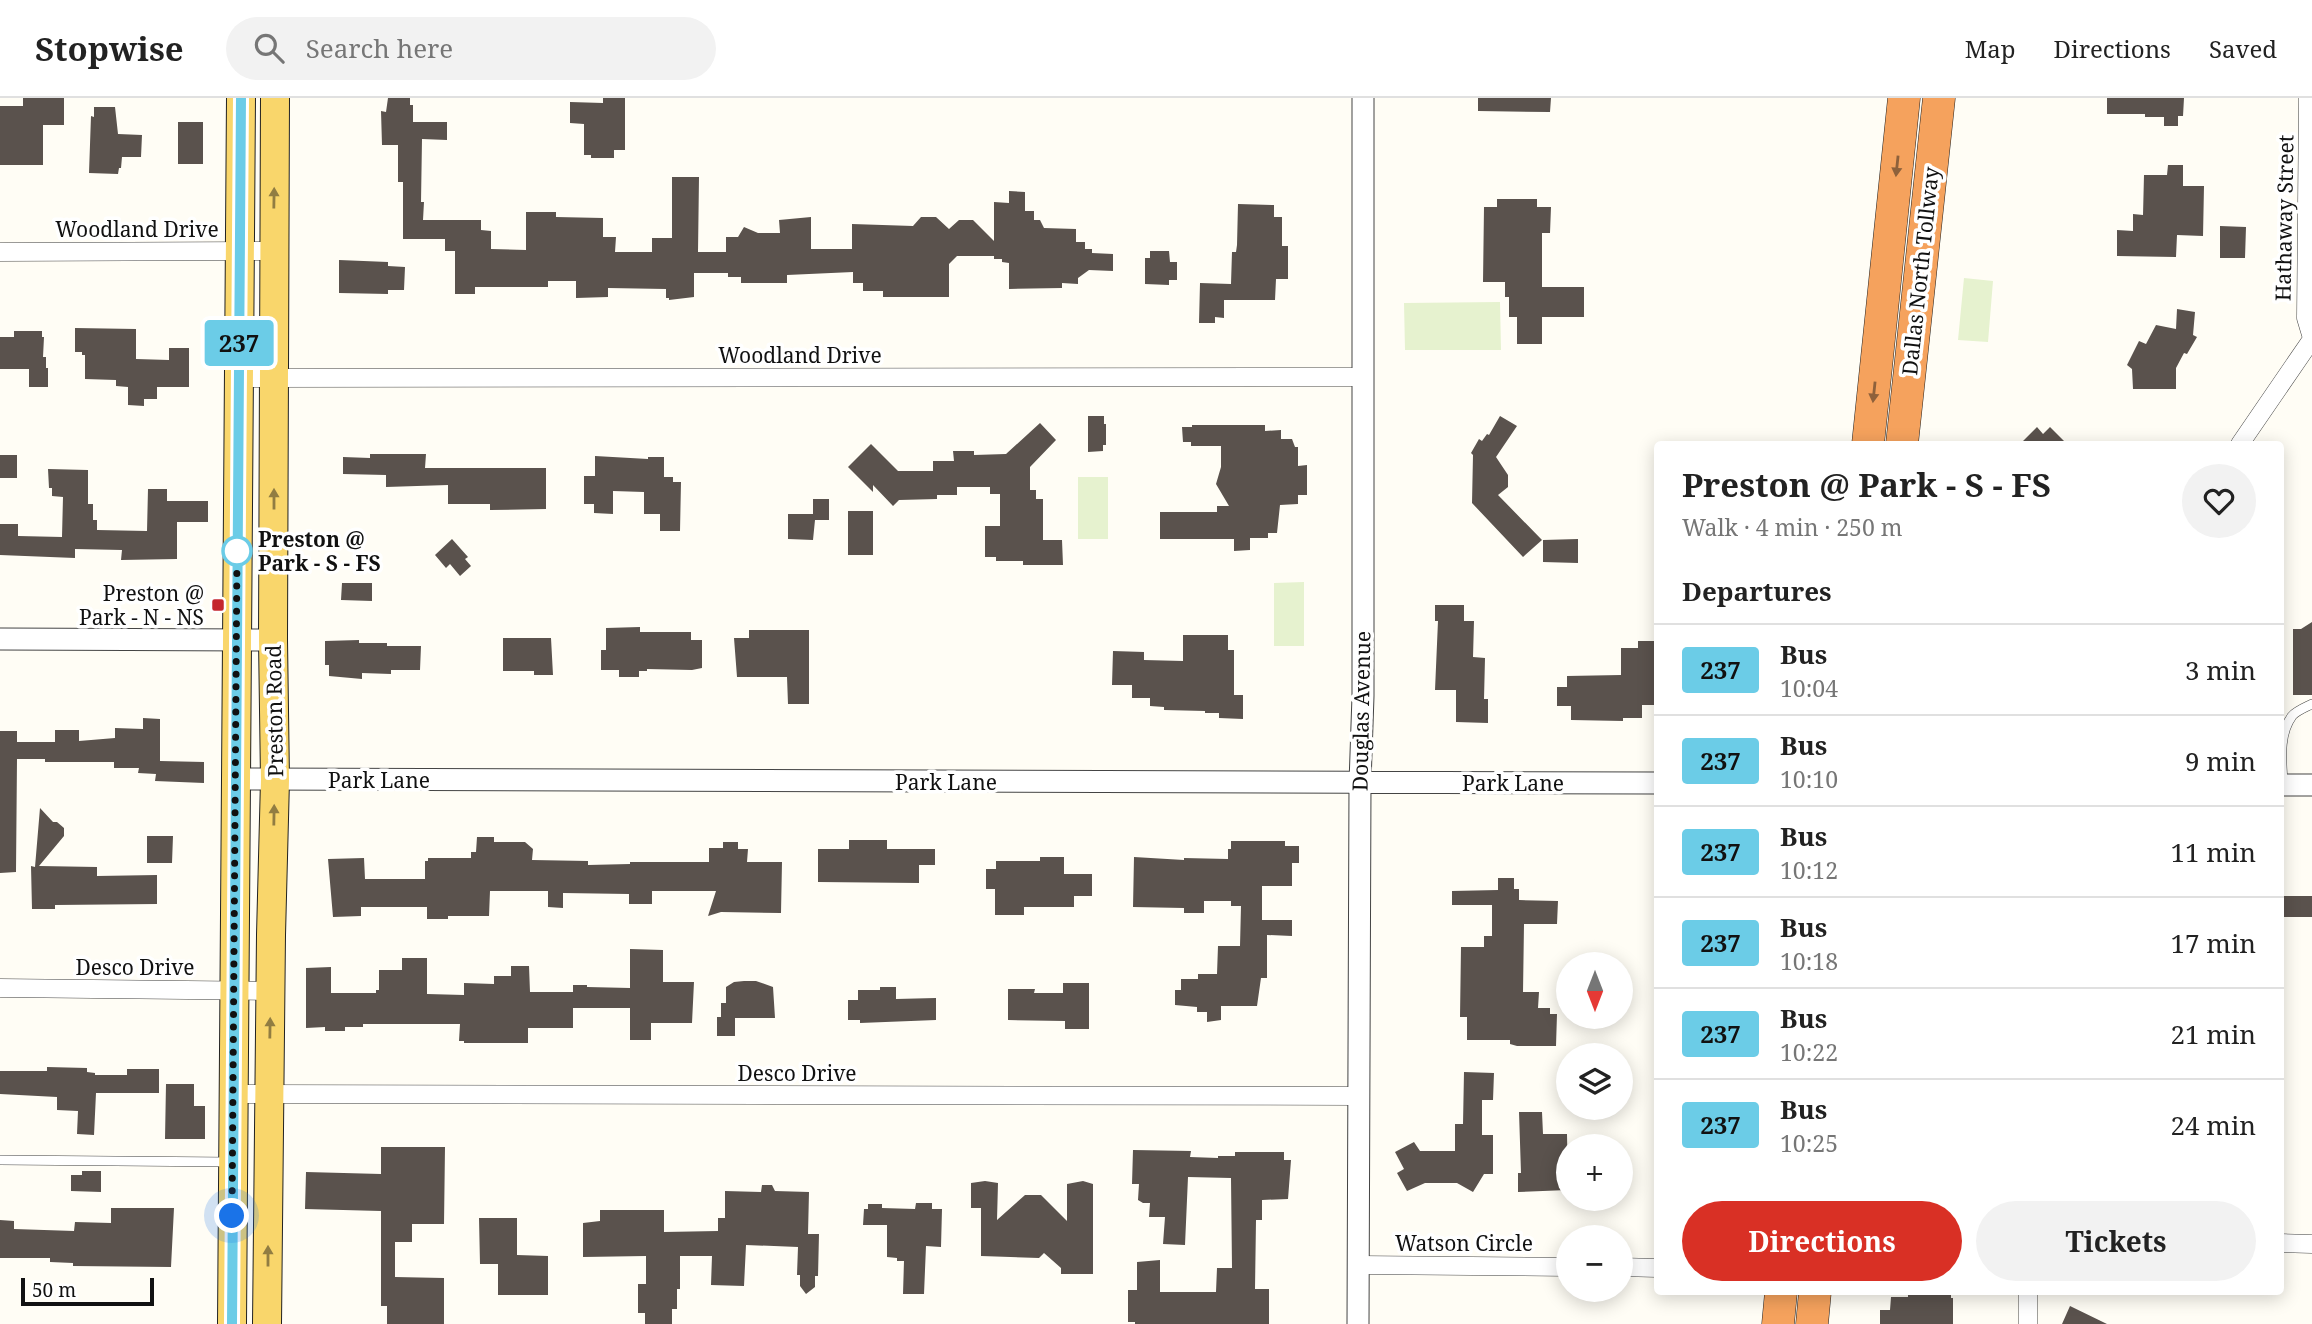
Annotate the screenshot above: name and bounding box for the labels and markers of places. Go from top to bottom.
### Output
place label: Preston @ Park - S - FS [258,525,381,577]
marker: Preston @ Park - S - FS [222,536,252,566]
place label: Preston @ Park - N - NS [79,579,204,631]
marker: Preston @ Park - N - NS [210,597,226,613]

